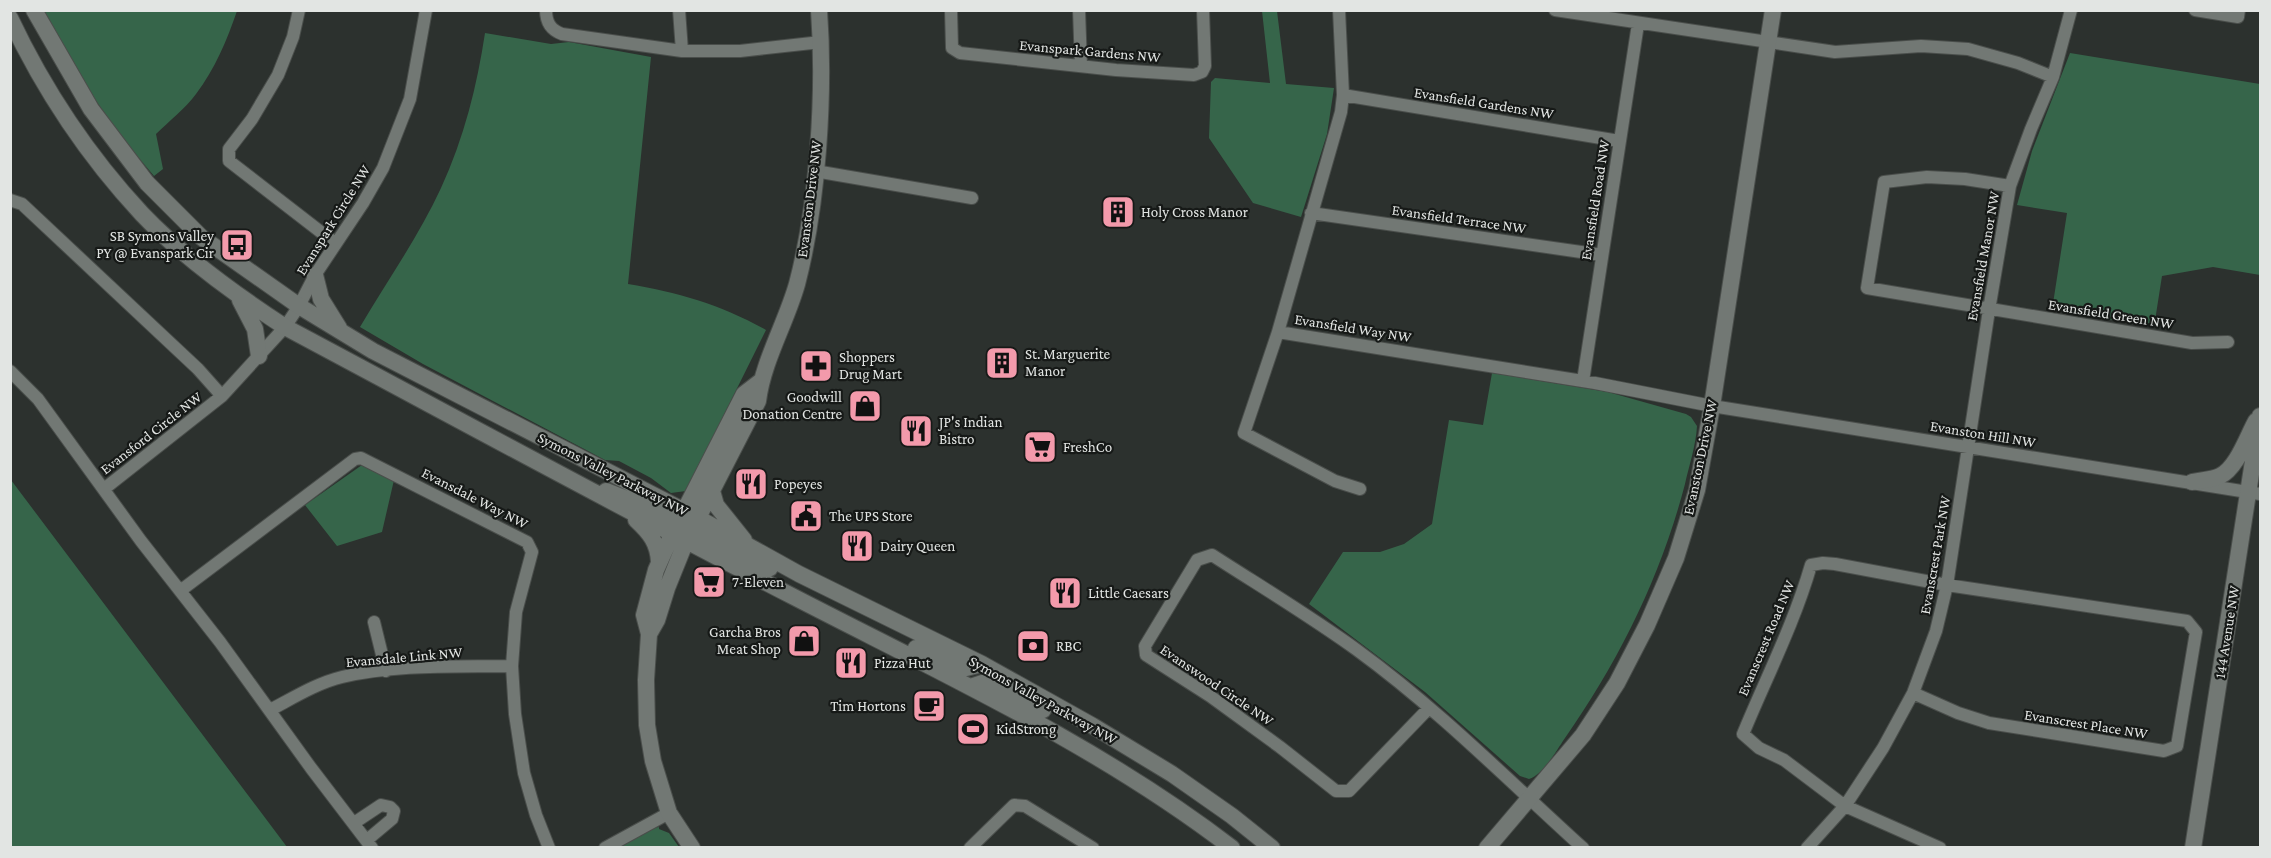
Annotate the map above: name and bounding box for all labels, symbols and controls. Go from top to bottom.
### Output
street label: Evanspark Gardens NW [1019,37,1162,66]
street label: Evansfield Gardens NW [1413,84,1555,122]
street label: Evansfield Road NW [1578,138,1612,261]
street label: Evanston Drive NW [794,139,824,258]
street label: Evanspark Circle NW [293,162,374,278]
street label: Evansfield Manor NW [1964,190,2002,322]
building icon: Holy Cross Manor [1100,194,1136,230]
street label: Evansfield Terrace NW [1391,202,1527,236]
place label: Holy Cross Manor [1141,204,1249,221]
bus stop icon: SB Symons Valley PY @ Evanspark Cir [219,227,255,263]
place label: SB Symons Valley PY @ Evanspark Cir [96,228,215,262]
street label: Evansfield Green NW [2047,296,2175,332]
street label: Evansfield Way NW [1293,311,1413,346]
building icon: St. Marguerite Manor [984,345,1020,381]
place label: St. Marguerite Manor [1025,346,1111,379]
pharmacy icon: Shoppers Drug Mart [798,348,834,384]
place label: Shoppers Drug Mart [839,349,903,383]
street label: Evansford Circle NW [97,388,205,477]
shop icon: Goodwill Donation Centre [847,388,883,424]
place label: Goodwill Donation Centre [742,389,842,422]
street label: Evanston Drive NW [1680,398,1720,516]
restaurant icon: JP's Indian Bistro [898,413,934,449]
place label: JP's Indian Bistro [937,414,1003,447]
street label: Evanston Hill NW [1929,418,2037,450]
street label: Symons Valley Parkway NW [535,429,691,520]
supermarket icon: FreshCo [1022,429,1058,465]
place label: FreshCo [1063,439,1112,455]
street label: Evansdale Way NW [419,464,531,533]
restaurant icon: Popeyes [733,466,769,502]
place label: Popeyes [774,476,822,493]
street label: Evanscrest Park NW [1917,494,1953,616]
public building icon: The UPS Store [788,498,824,534]
place label: The UPS Store [829,508,913,524]
restaurant icon: Dairy Queen [839,528,875,564]
place label: Dairy Queen [880,538,955,555]
supermarket icon: 7-Eleven [691,564,727,600]
place label: 7-Eleven [732,574,784,590]
restaurant icon: Little Caesars [1047,575,1083,611]
street label: Evanscrest Road NW [1734,578,1798,698]
street label: 144 Avenue NW [2212,584,2242,680]
place label: Little Caesars [1088,585,1169,601]
shop icon: Garcha Bros Meat Shop [786,623,822,659]
place label: Garcha Bros Meat Shop [709,624,781,658]
bank icon: RBC [1015,628,1051,664]
place label: RBC [1056,638,1082,654]
street label: Evanswood Circle NW [1157,641,1277,729]
street label: Evansdale Link NW [345,644,463,670]
restaurant icon: Pizza Hut [833,645,869,681]
street label: Symons Valley Parkway NW [966,653,1120,748]
place label: Pizza Hut [874,655,932,671]
cafe icon: Tim Hortons [911,688,947,724]
place label: Tim Hortons [830,698,906,714]
street label: Evanscrest Place NW [2023,706,2149,742]
sports icon: KidStrong [955,711,991,747]
place label: KidStrong [996,721,1056,738]

